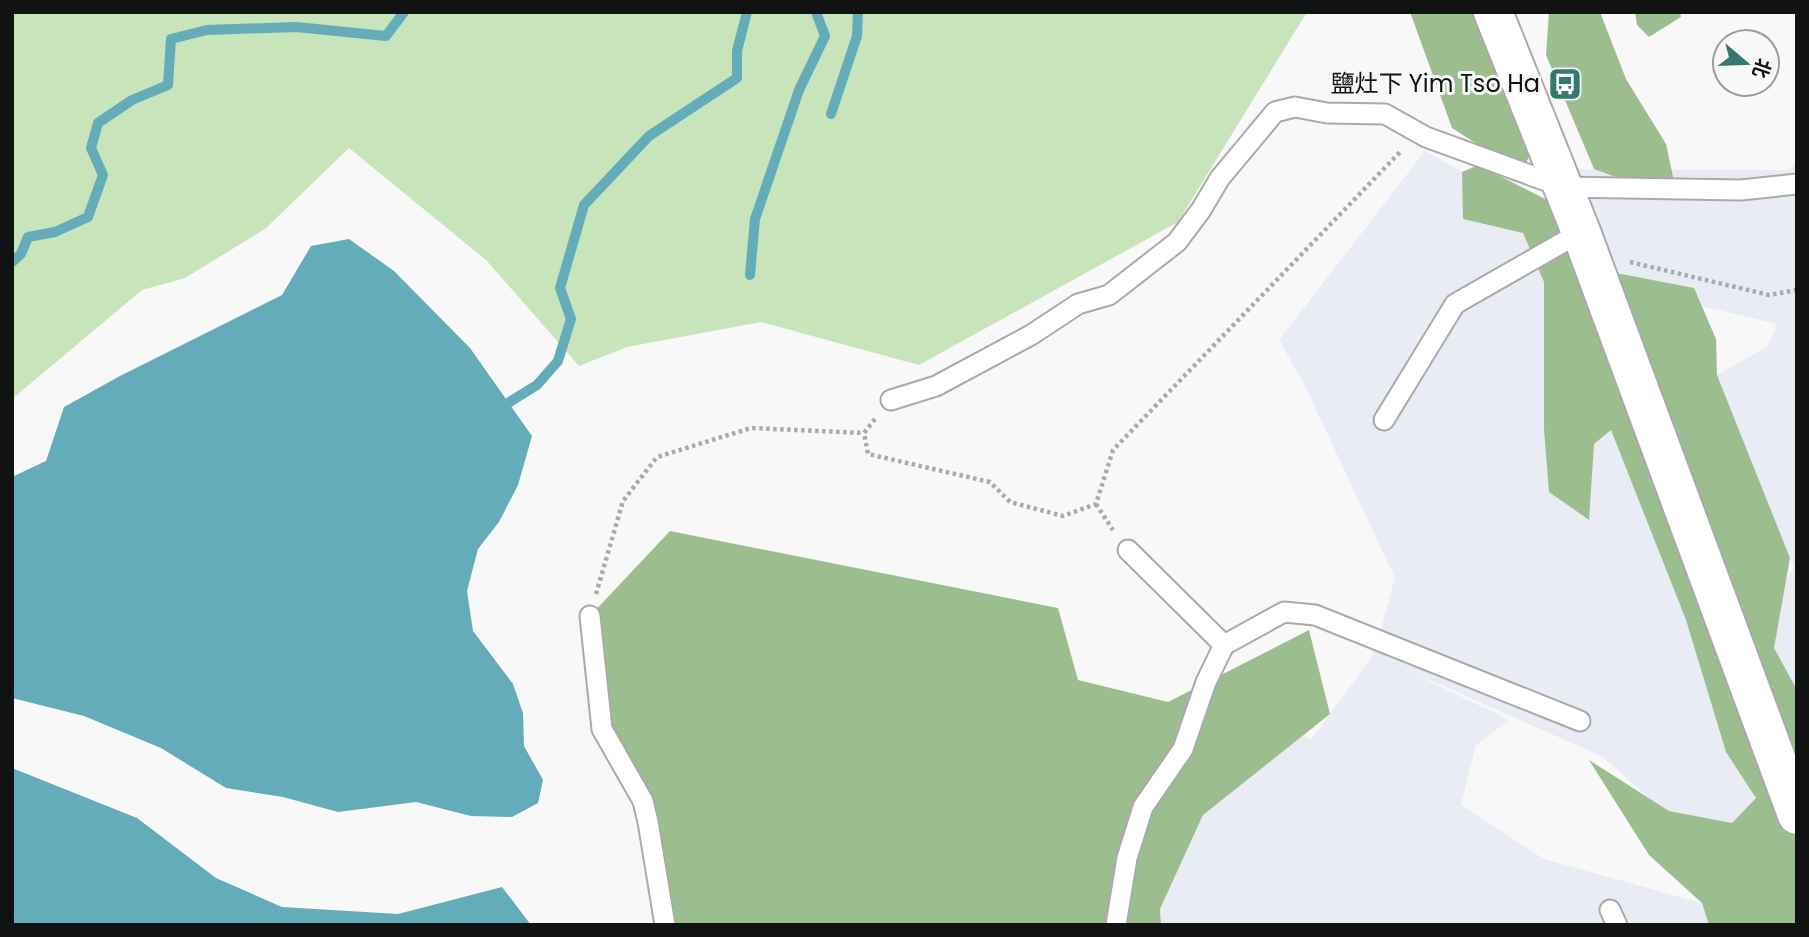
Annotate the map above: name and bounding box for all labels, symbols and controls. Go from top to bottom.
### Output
north arrow [1711,28,1781,98]
text: 北 [1746,55,1777,82]
bus stop icon: 鹽灶下 Yim Tso Ha [1546,65,1584,103]
place label: 鹽灶下 Yim Tso Ha [1330,67,1540,100]

